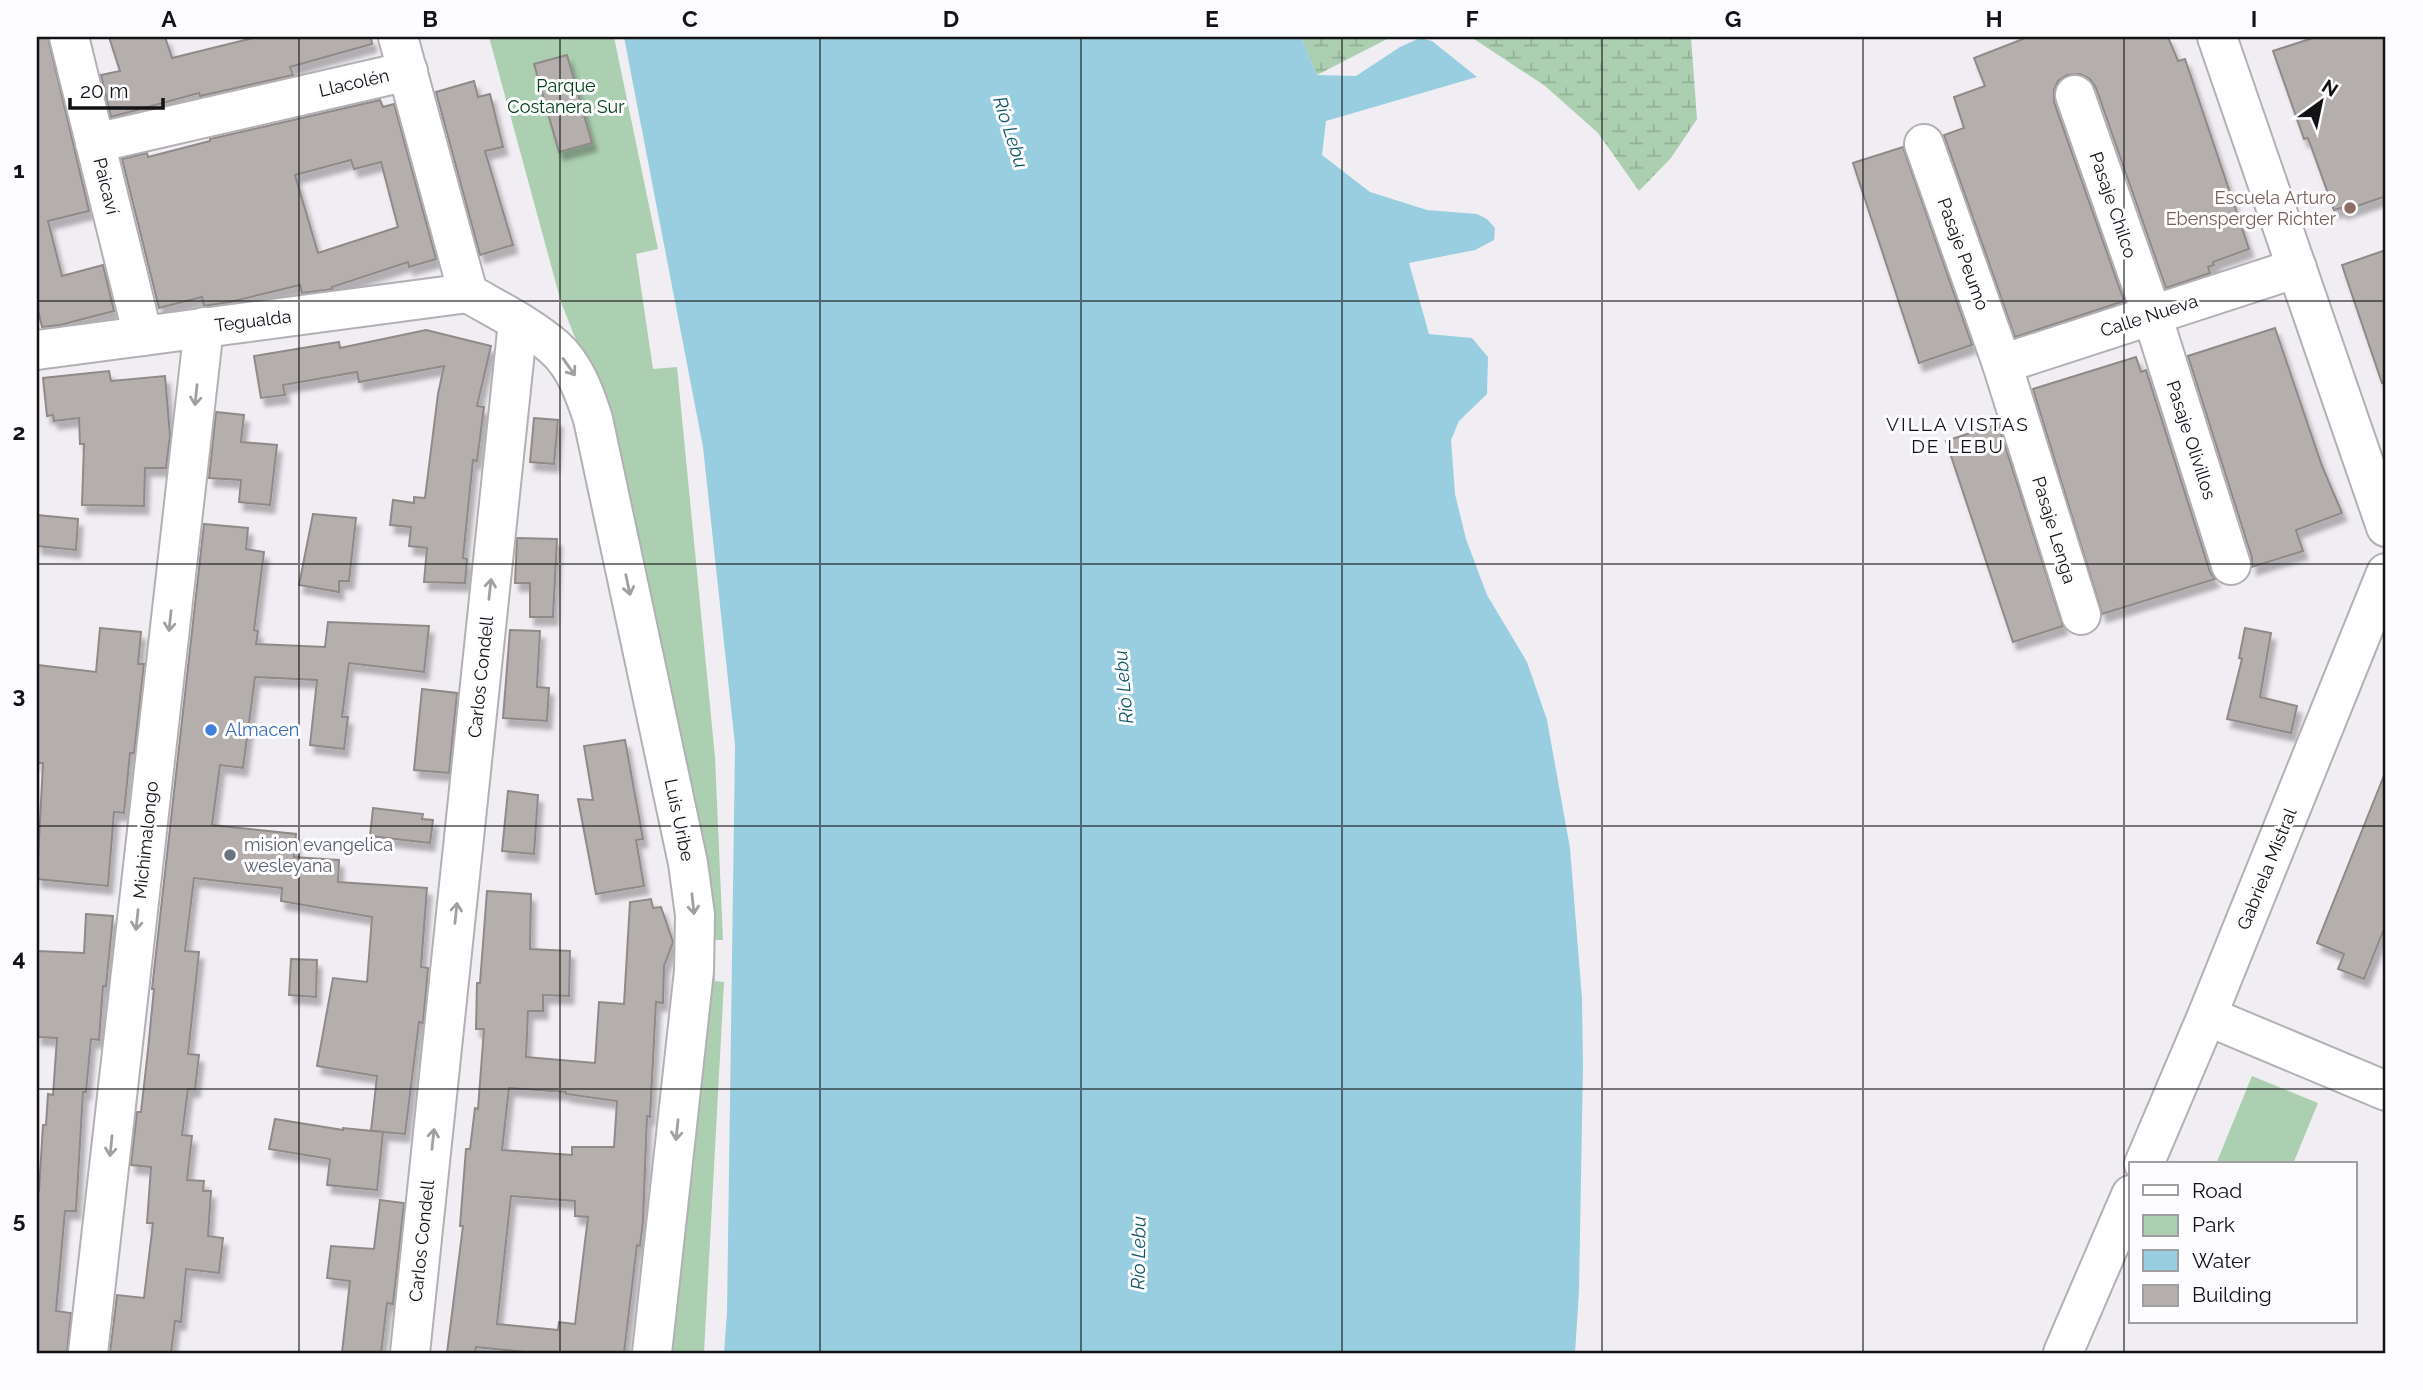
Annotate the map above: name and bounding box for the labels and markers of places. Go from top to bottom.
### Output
place label: Escuela Arturo Ebensperger Richter [2166,187,2337,229]
marker: Escuela Arturo Ebensperger Richter [2342,200,2358,216]
place label: Almacen [225,719,299,740]
marker: Almacen [203,722,219,738]
place label: mision evangelica wesleyana [244,834,393,876]
marker: mision evangelica wesleyana [222,847,238,863]

